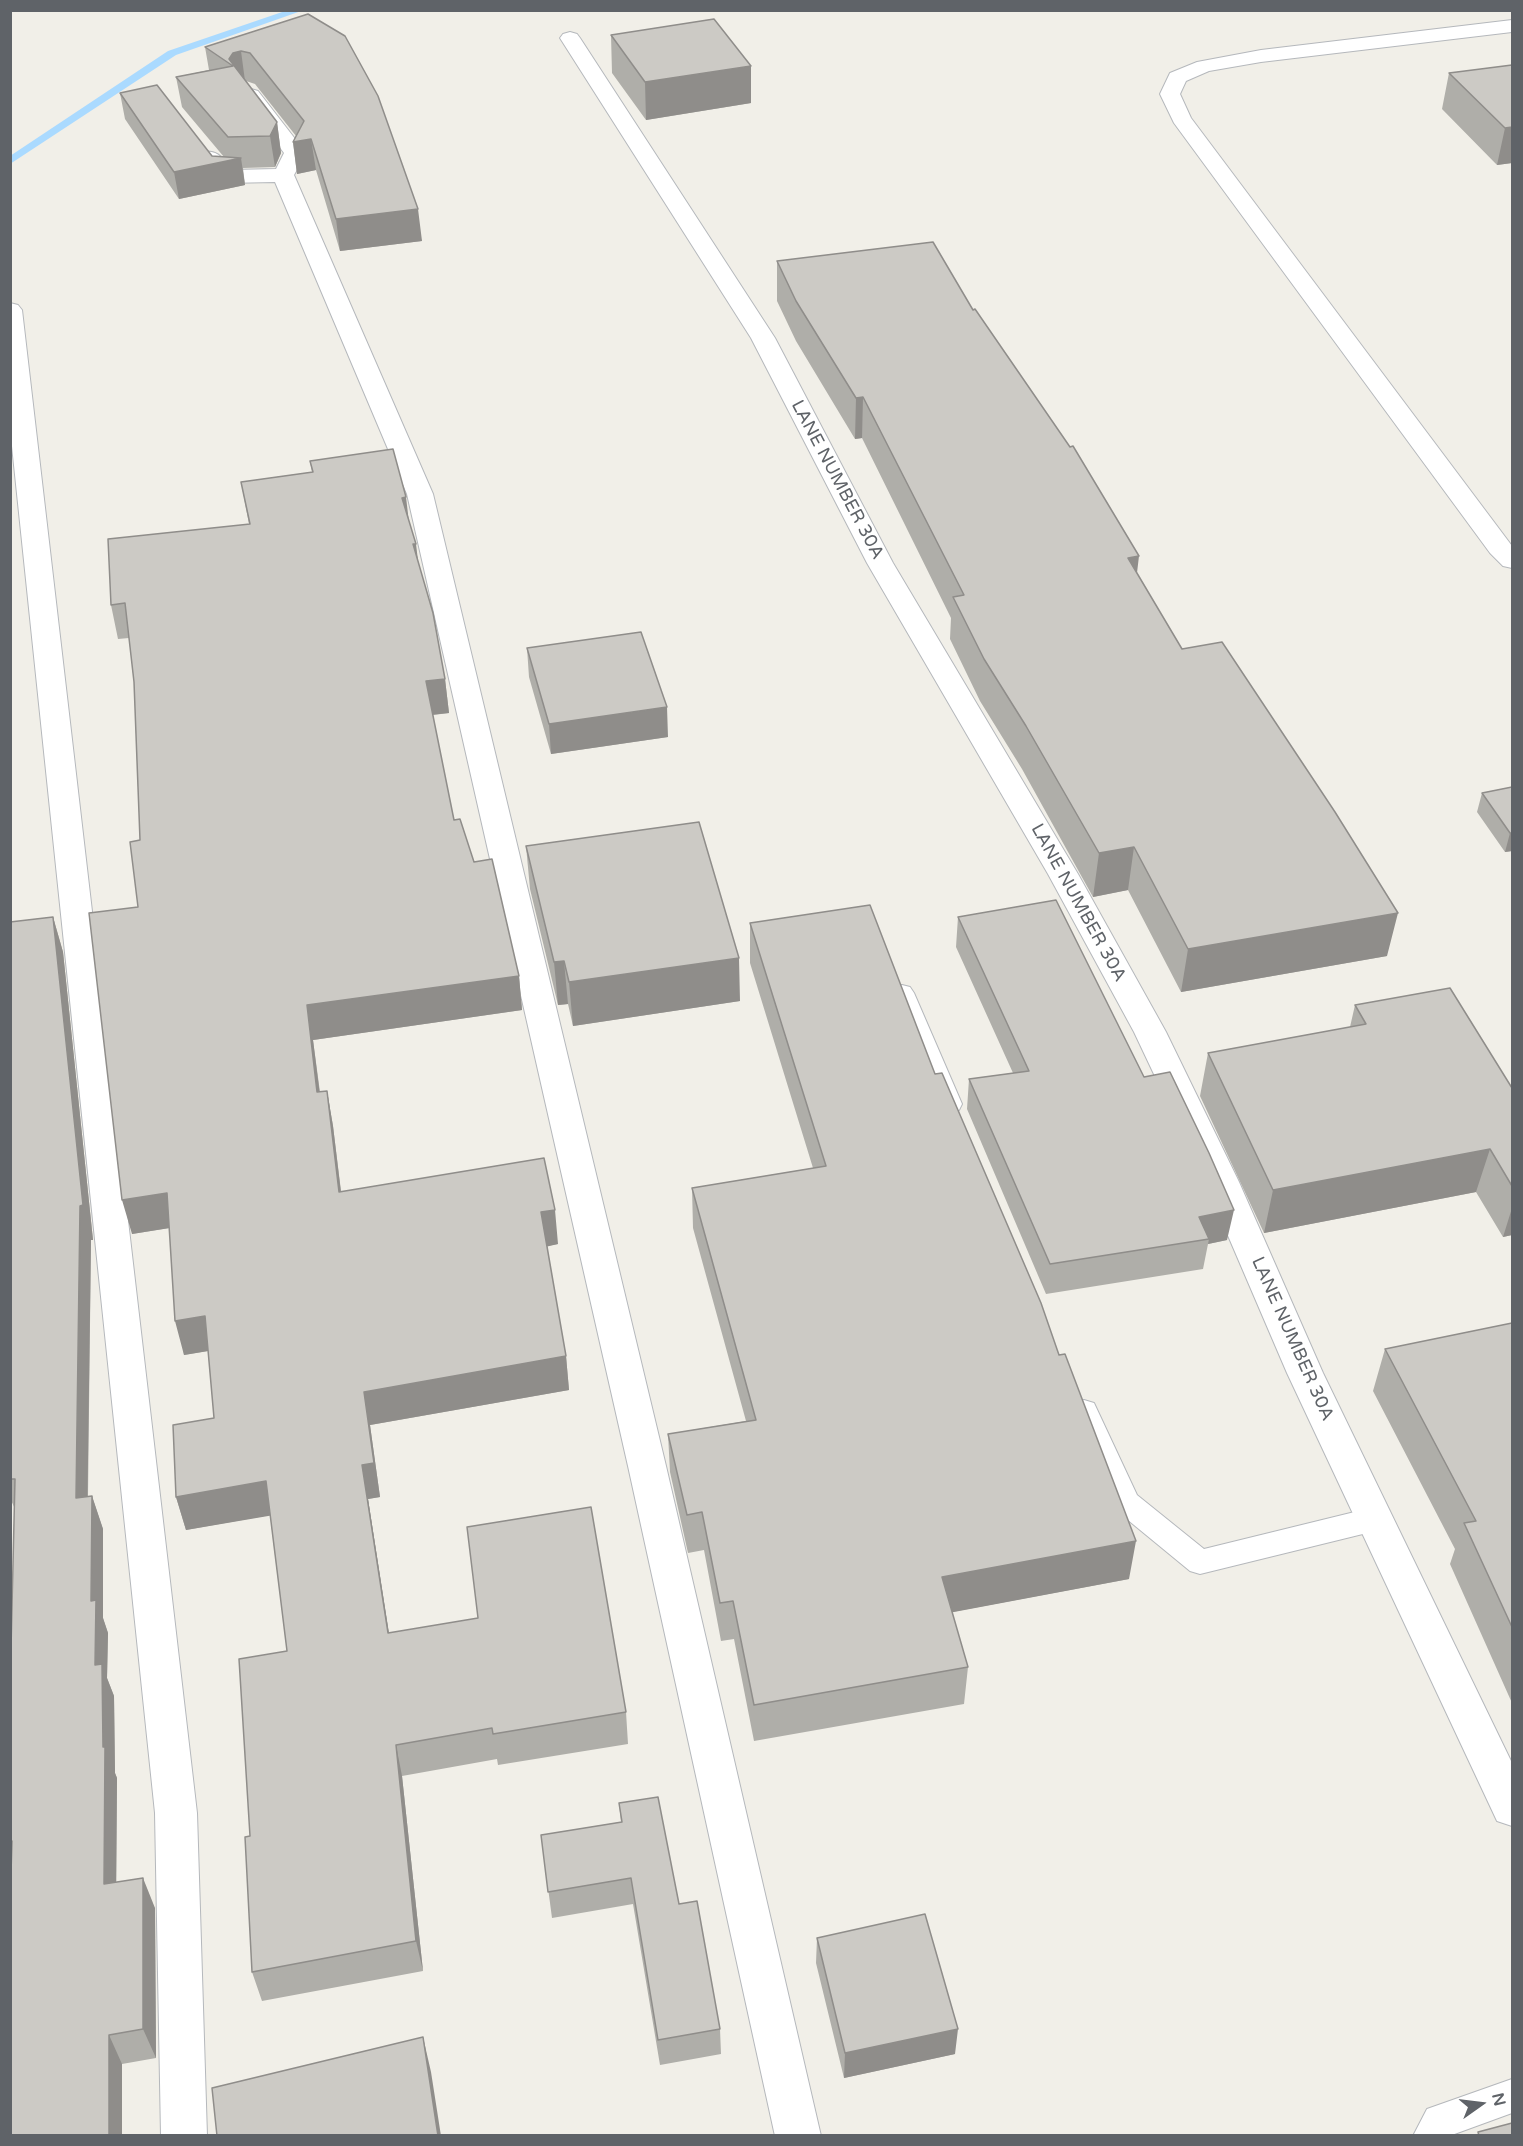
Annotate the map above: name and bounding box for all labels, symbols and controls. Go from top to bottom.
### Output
street label: LANE NUMBER 30A [786,397,888,563]
street label: LANE NUMBER 30A [1026,820,1130,986]
street label: LANE NUMBER 30A [1246,1254,1338,1424]
north arrow [1451,2074,1511,2134]
text: N [1487,2091,1510,2108]

